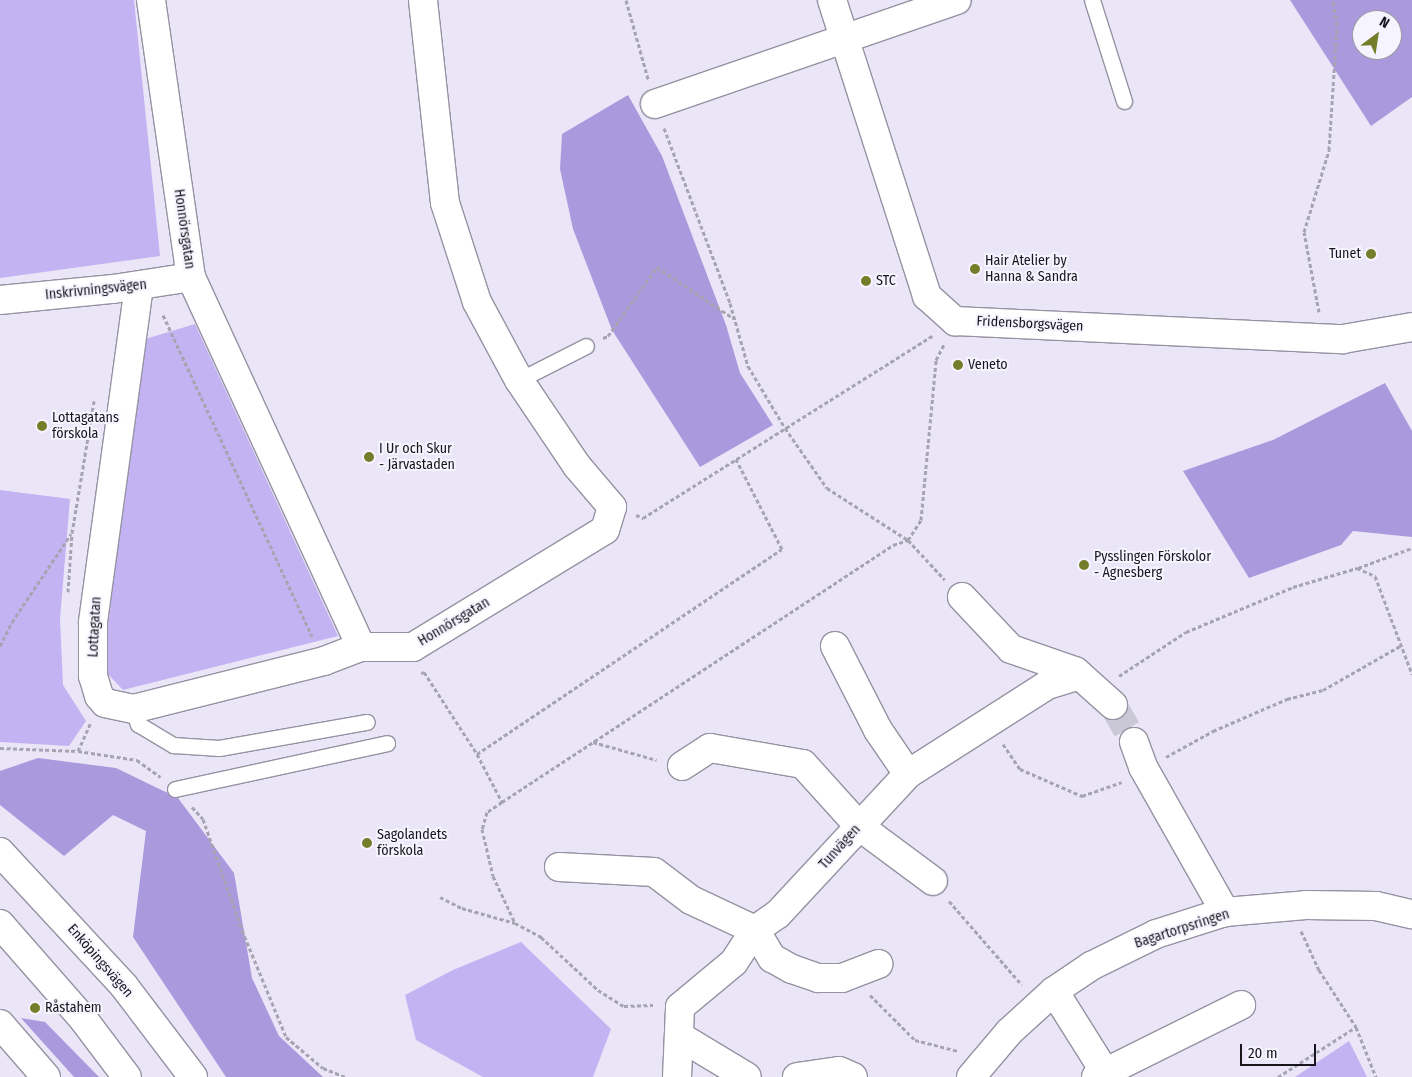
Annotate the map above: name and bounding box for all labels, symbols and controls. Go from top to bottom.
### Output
north arrow [1352,10,1402,60]
text: N [1376,13,1392,32]
street label: Honnörsgatan [170,188,198,270]
place label: Tunet [1329,246,1361,262]
marker: Tunet [1365,248,1377,260]
place label: Hair Atelier by Hanna & Sandra [985,253,1078,286]
marker: Hair Atelier by Hanna & Sandra [969,263,981,275]
place label: STC [876,273,896,289]
marker: STC [860,275,872,287]
street label: Inskrivningsvägen [44,276,148,304]
street label: Fridensborgsvägen [976,313,1084,335]
place label: Veneto [968,357,1008,373]
marker: Veneto [952,359,964,371]
place label: Lottagatans förskola [52,410,119,442]
marker: Lottagatans förskola [36,420,48,432]
place label: I Ur och Skur - Järvastaden [379,441,455,474]
marker: I Ur och Skur - Järvastaden [363,451,375,463]
place label: Pysslingen Förskolor - Agnesberg [1094,549,1211,582]
marker: Pysslingen Förskolor - Agnesberg [1078,559,1090,571]
street label: Honnörsgatan [415,594,493,650]
street label: Lottagatan [85,596,105,658]
street label: Tunvägen [816,821,864,873]
place label: Sagolandets förskola [377,827,447,860]
marker: Sagolandets förskola [361,837,373,849]
street label: Bagartorpsringen [1132,906,1232,952]
street label: Enköpingsvägen [64,921,136,1001]
place label: Råstahem [45,1000,102,1016]
marker: Råstahem [29,1002,41,1014]
scale bar [1242,1034,1318,1066]
text: 20 m [1248,1044,1278,1062]

